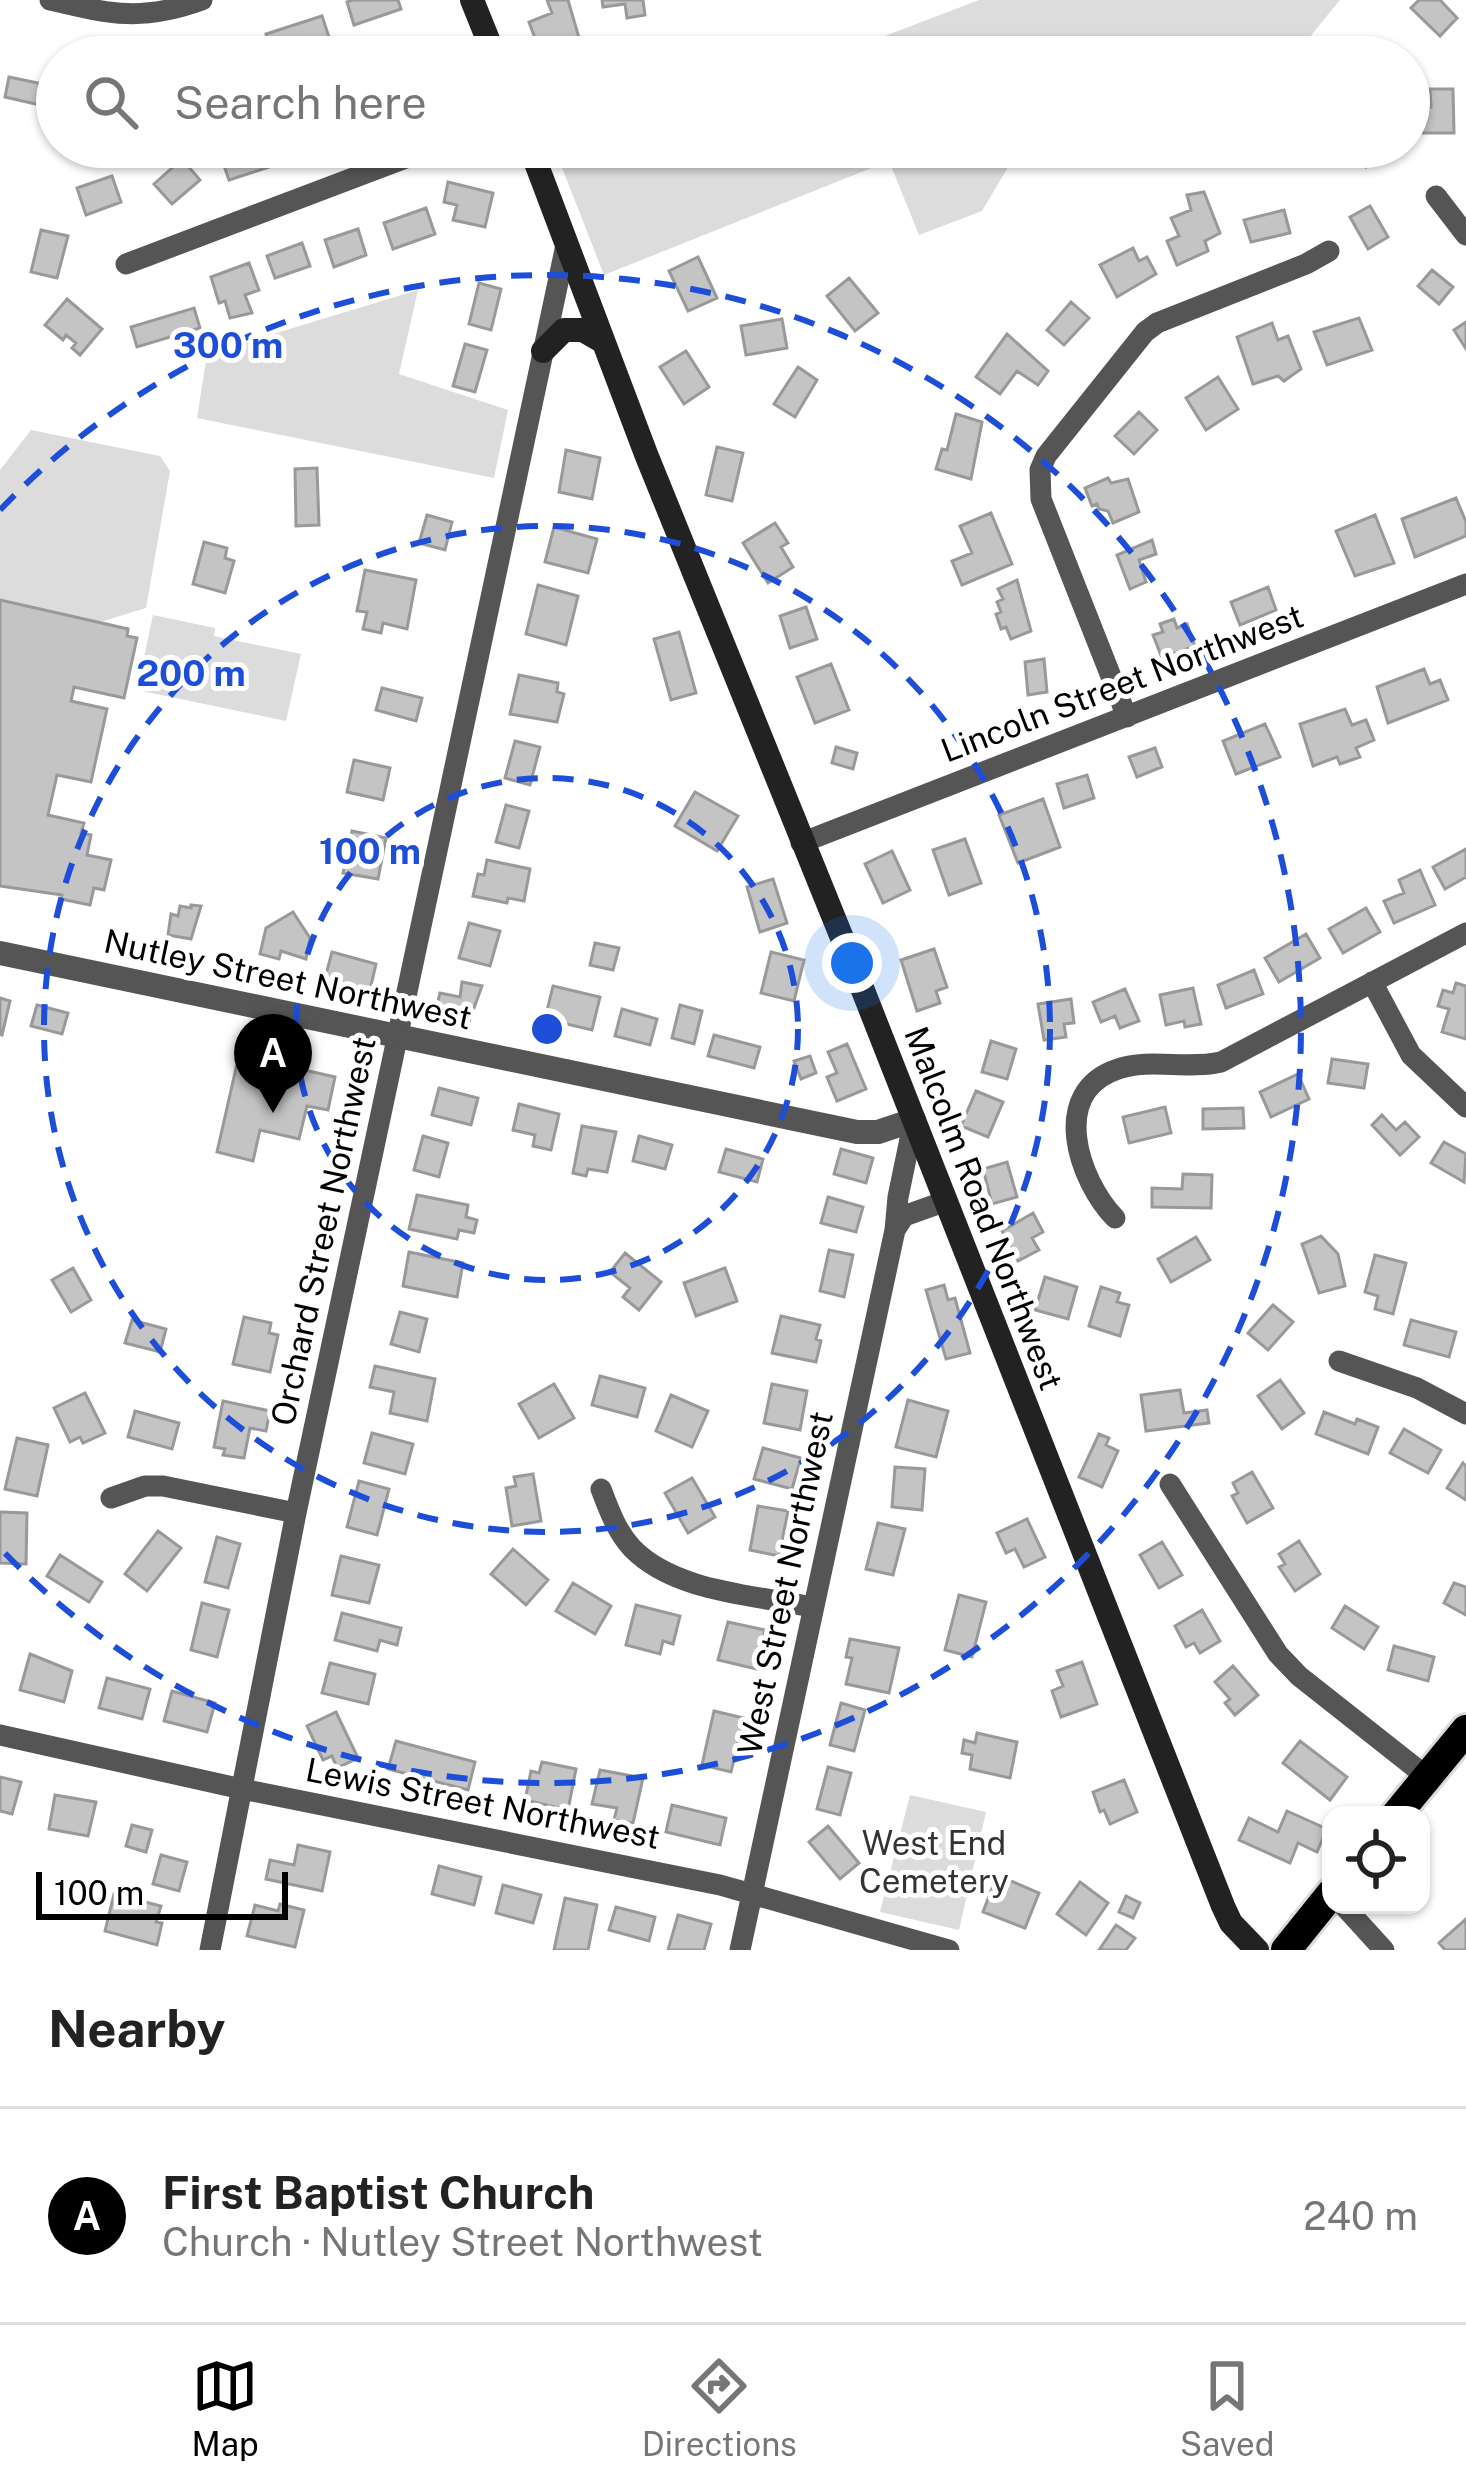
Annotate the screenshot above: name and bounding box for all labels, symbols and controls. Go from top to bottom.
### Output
search box [36,36,1430,168]
icon: search [78,69,144,135]
text: Search here [174,76,427,129]
text: 300 m [173,324,283,366]
street label: Lincoln Street Northwest [936,596,1308,770]
text: 200 m [136,652,246,694]
text: 100 m [319,830,421,872]
street label: Nutley Street Northwest [101,921,475,1037]
your location [822,933,882,993]
centre of rings [526,1008,568,1050]
pin: A [234,1014,312,1113]
street label: Malcolm Road Northwest [897,1021,1071,1395]
street label: Orchard Street Northwest [263,1033,383,1429]
street label: West Street Northwest [730,1408,840,1758]
street label: Lewis Street Northwest [303,1750,663,1856]
map controls [1322,1806,1430,1914]
button: locate [1322,1806,1430,1914]
park label: West End Cemetery [859,1824,1009,1900]
scale bar [36,1866,288,1919]
text: 100 m [54,1874,144,1912]
text: Nearby [48,1999,225,2058]
text: First Baptist Church [162,2166,594,2219]
text: A [73,2193,101,2239]
text: 240 m [1303,2193,1418,2239]
text: Church · Nutley Street Northwest [162,2219,763,2265]
tab: Map [192,2353,259,2463]
tab: Directions [642,2353,797,2463]
tab: Saved [1180,2353,1274,2463]

